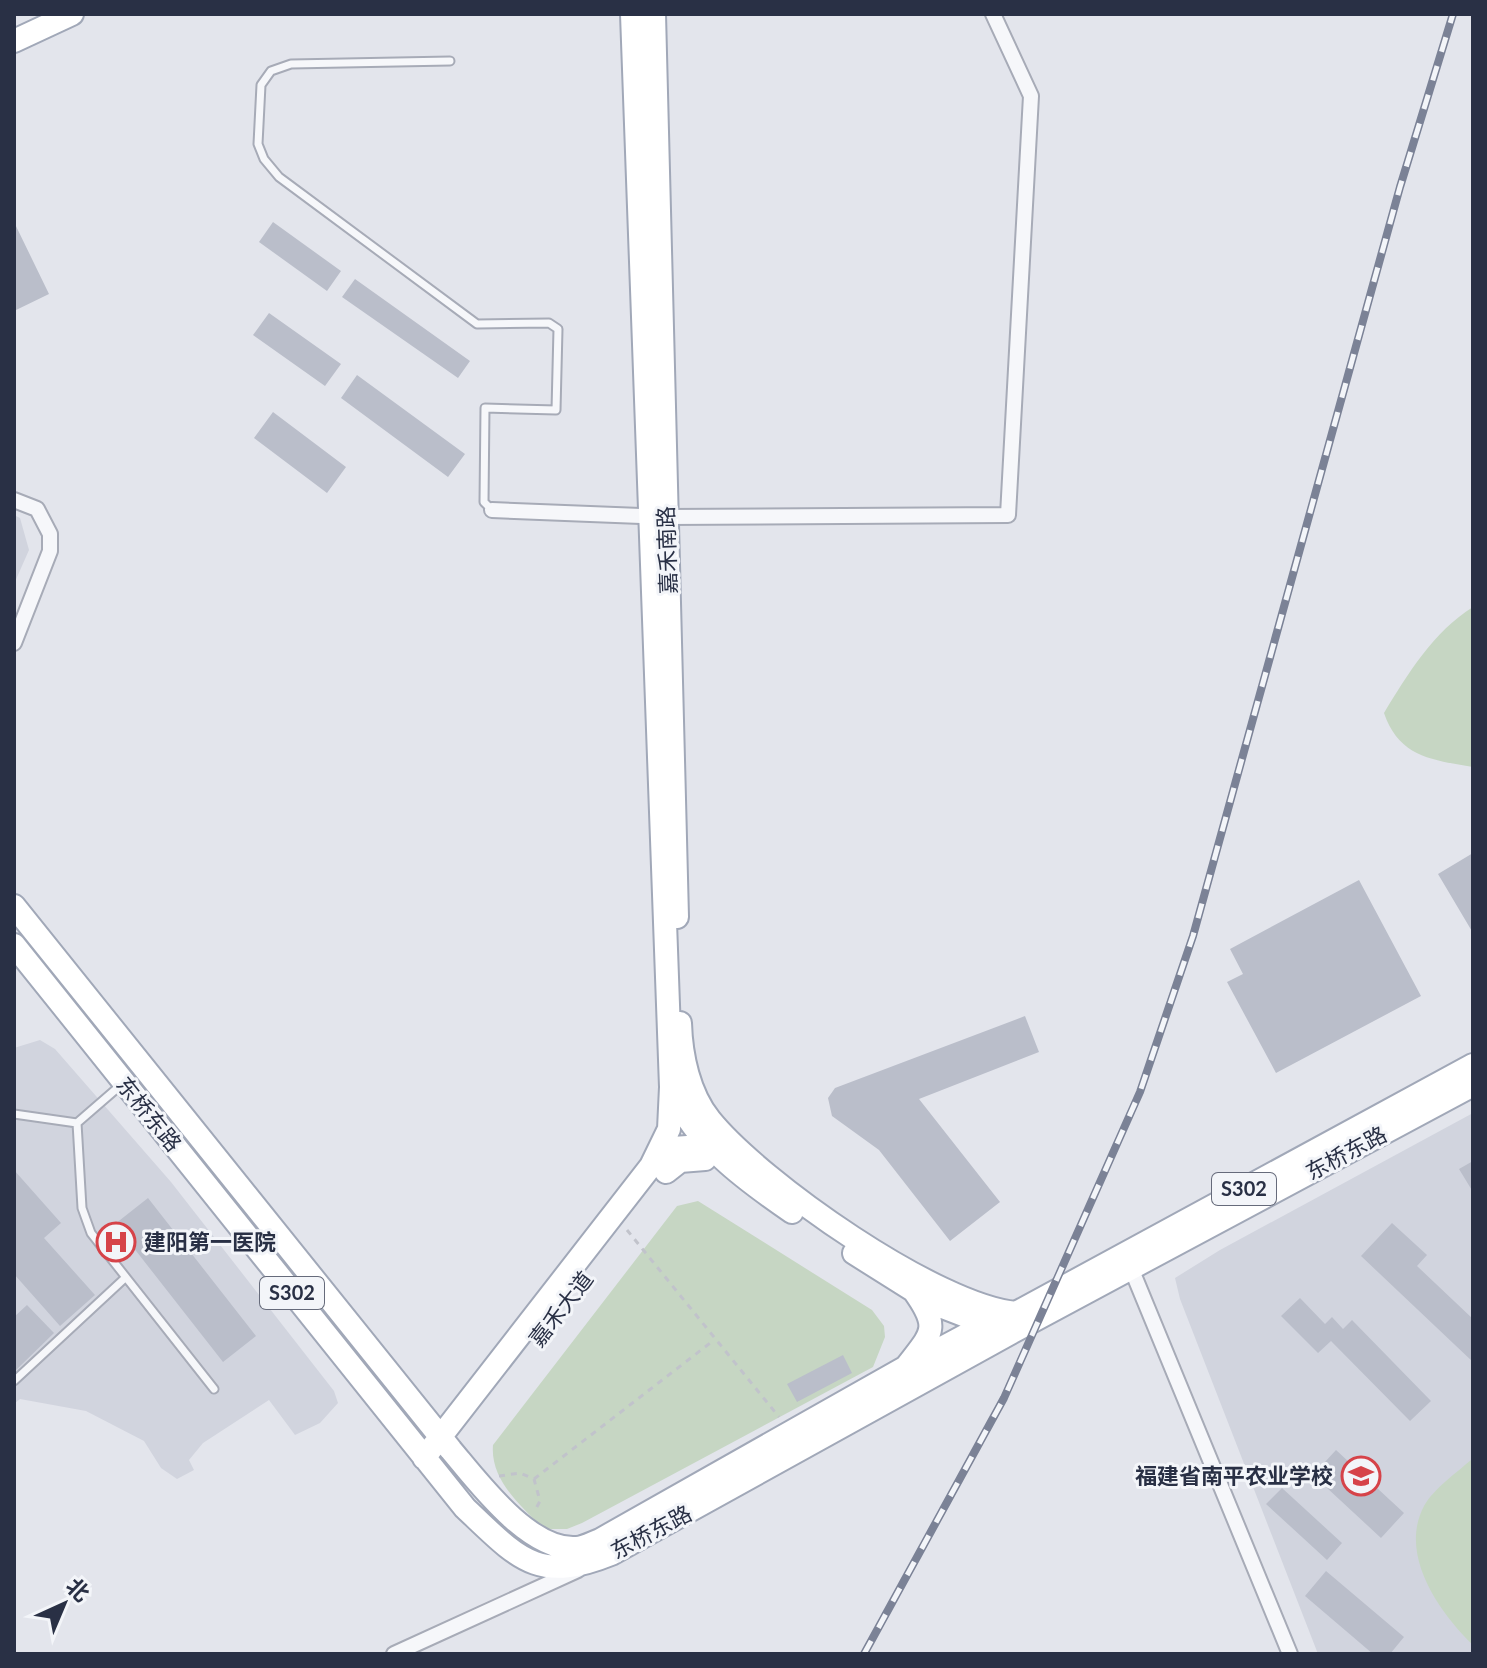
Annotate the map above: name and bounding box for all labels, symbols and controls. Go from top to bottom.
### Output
street label: 嘉禾南路 [651,506,682,594]
street label: 东桥东路 [111,1071,188,1156]
street label: 东桥东路 [1301,1120,1391,1185]
road number: S302 [1212,1173,1276,1205]
hospital icon: 建阳第一医院 [95,1221,137,1263]
place label: 建阳第一医院 [144,1228,276,1255]
street label: 嘉禾大道 [523,1266,598,1352]
road number: S302 [260,1277,324,1309]
school or university icon: 福建省南平农业学校 [1340,1455,1382,1497]
place label: 福建省南平农业学校 [1135,1462,1333,1489]
street label: 东桥东路 [606,1499,696,1564]
north arrow [24,1564,104,1644]
text: 北 [61,1572,96,1607]

